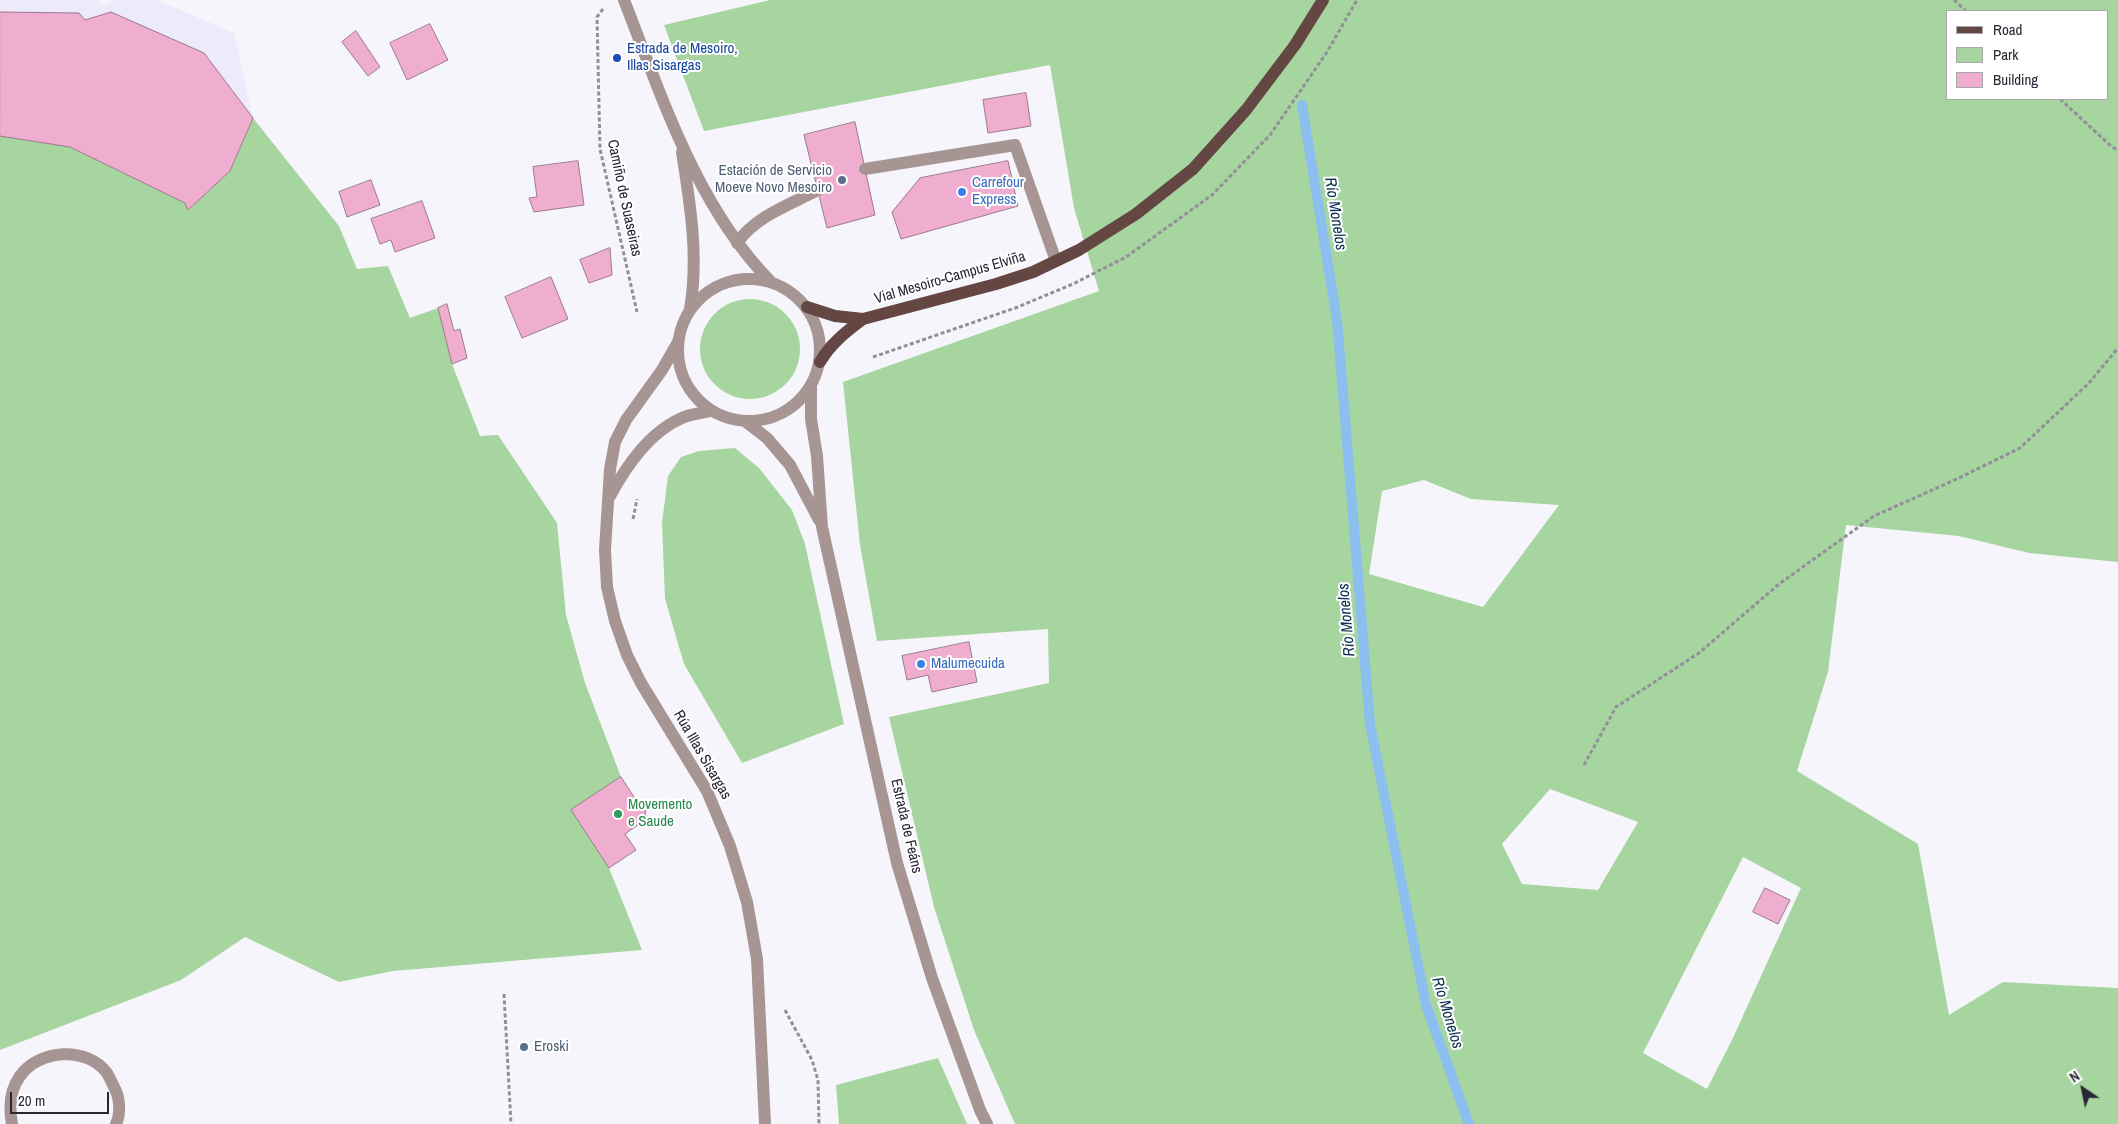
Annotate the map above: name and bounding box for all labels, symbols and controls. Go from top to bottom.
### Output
legend [1946,10,2108,100]
text: Road [1993,19,2022,40]
place label: Estrada de Mesoiro, Illas Sisargas [627,40,738,75]
text: Park [1993,44,2018,65]
marker: Estrada de Mesoiro, Illas Sisargas [611,52,623,64]
text: Building [1993,69,2038,90]
street label: Camiño de Suaseiras [603,138,645,258]
place label: Estación de Servicio Moeve Novo Mesoiro [715,162,832,197]
marker: Estación de Servicio Moeve Novo Mesoiro [836,174,848,186]
place label: Carrefour Express [972,174,1024,209]
water label: Río Monelos [1320,176,1350,252]
marker: Carrefour Express [956,186,968,198]
street label: Vial Mesoiro-Campus Elviña [872,248,1028,308]
water label: Río Monelos [1334,582,1360,658]
place label: Malumecuida [931,655,1005,673]
marker: Malumecuida [915,658,927,670]
street label: Rúa Illas Sisargas [669,707,735,803]
street label: Estrada de Feáns [886,777,926,875]
place label: Movemento e Saude [628,796,692,831]
marker: Movemento e Saude [612,808,624,820]
water label: Río Monelos [1427,975,1467,1051]
place label: Eroski [534,1038,569,1056]
marker: Eroski [518,1041,530,1053]
north arrow [2058,1064,2108,1114]
text: N [2066,1067,2083,1086]
scale bar [12,1082,111,1114]
text: 20 m [18,1090,45,1111]

